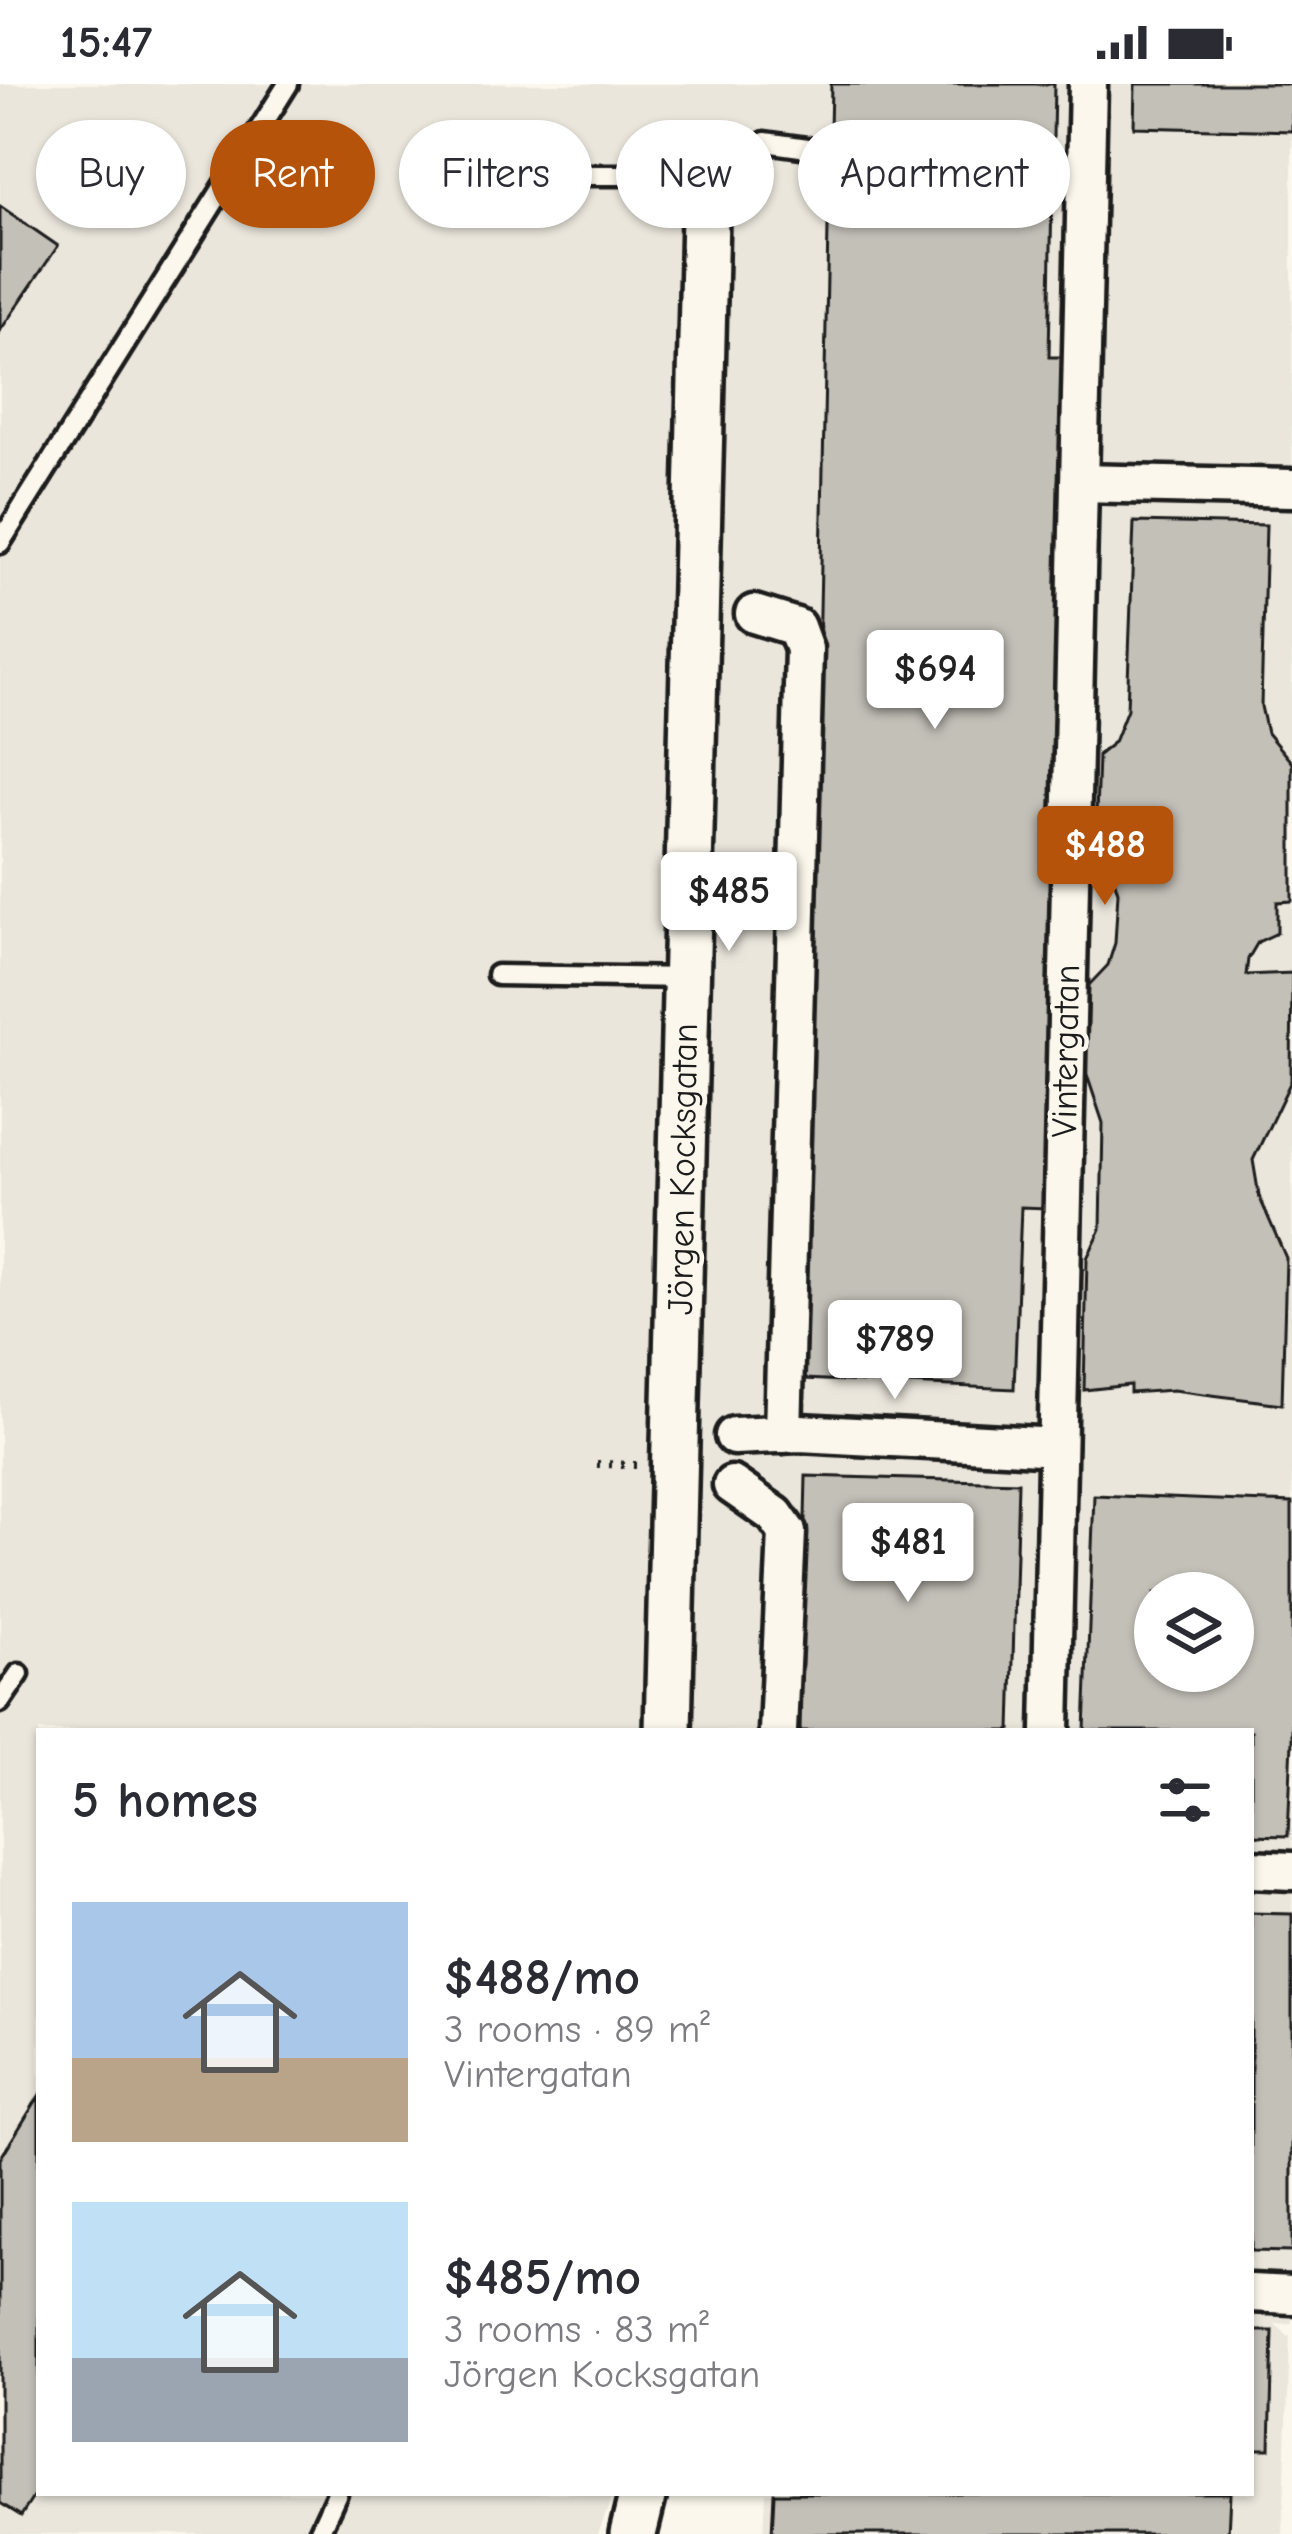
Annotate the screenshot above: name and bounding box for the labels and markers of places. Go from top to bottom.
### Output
pin: $694 [864,630,1006,732]
pin: $488 [1034,806,1176,908]
pin: $485 [658,852,800,954]
pin: $789 [824,1300,966,1402]
pin: $481 [837,1503,979,1605]

